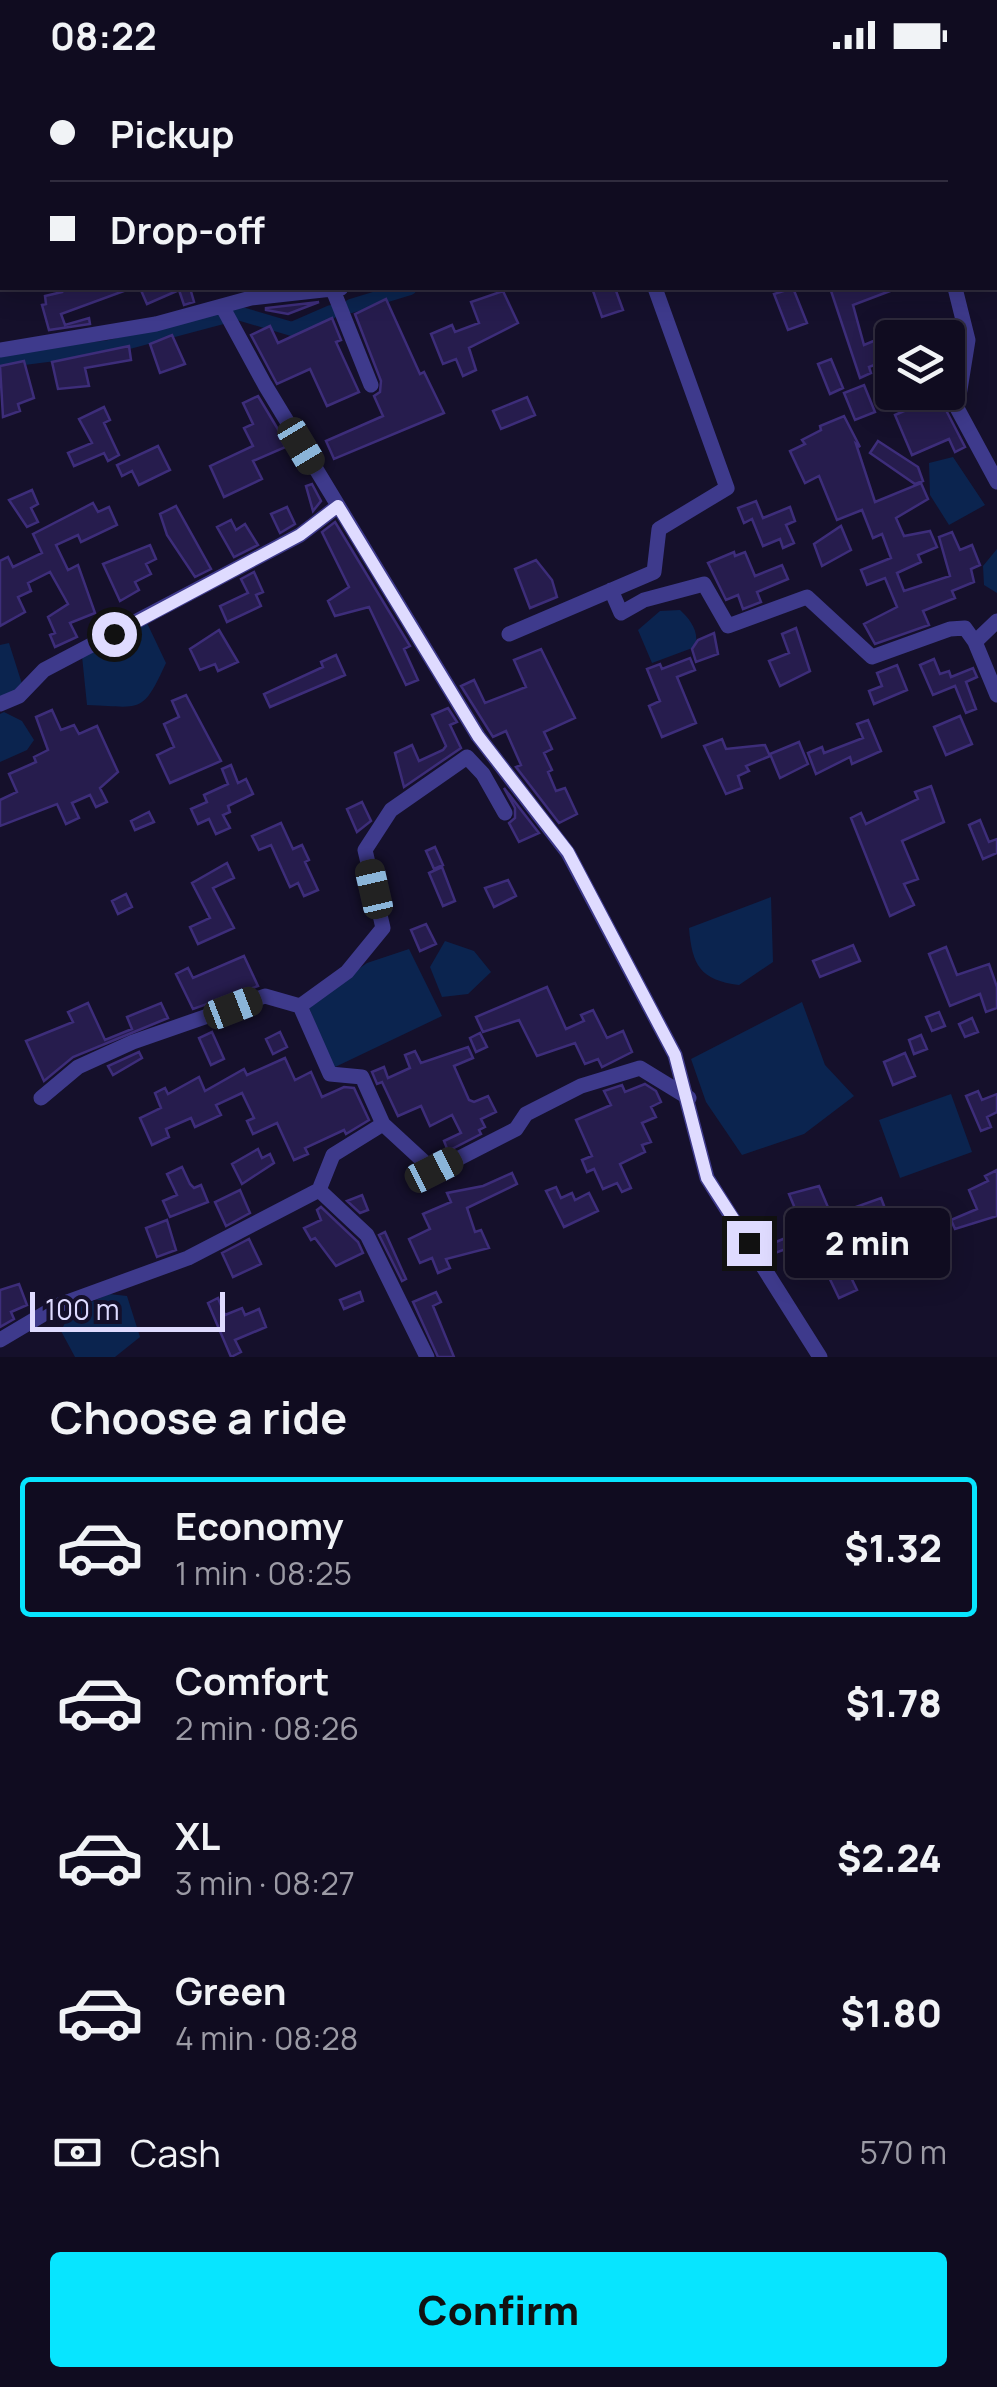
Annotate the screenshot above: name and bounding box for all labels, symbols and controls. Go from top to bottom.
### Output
text: 08:22 [50,9,157,61]
text: Pickup [110,107,234,159]
text: Drop-off [110,203,265,255]
map controls [875,320,965,410]
button: layers [875,320,965,410]
car [273,413,329,479]
route start [92,612,137,657]
car [353,856,395,922]
car [200,983,266,1033]
car [400,1143,468,1197]
callout: 2 min [784,1208,949,1278]
route end [727,1221,772,1266]
text: 2 min [825,1221,910,1265]
scale bar [30,1287,225,1332]
text: 100 m [45,1290,119,1328]
text: Choose a ride [50,1386,347,1448]
text: Economy [175,1499,344,1551]
icon: car [55,1502,145,1592]
text: $1.32 [844,1521,942,1573]
text: 1 min · 08:25 [175,1551,352,1595]
text: Comfort [175,1654,329,1706]
icon: car [55,1657,145,1747]
text: $1.78 [845,1676,942,1728]
text: 2 min · 08:26 [175,1706,359,1750]
text: XL [175,1809,220,1861]
icon: car [55,1812,145,1902]
text: $2.24 [837,1831,942,1883]
text: 3 min · 08:27 [175,1861,355,1905]
text: Green [175,1964,287,2016]
icon: car [55,1967,145,2057]
text: $1.80 [840,1986,942,2038]
text: 4 min · 08:28 [175,2016,358,2060]
icon: cash [50,2125,105,2180]
text: Cash [130,2126,221,2178]
text: 570 m [859,2130,947,2174]
button: Confirm [50,2252,947,2367]

